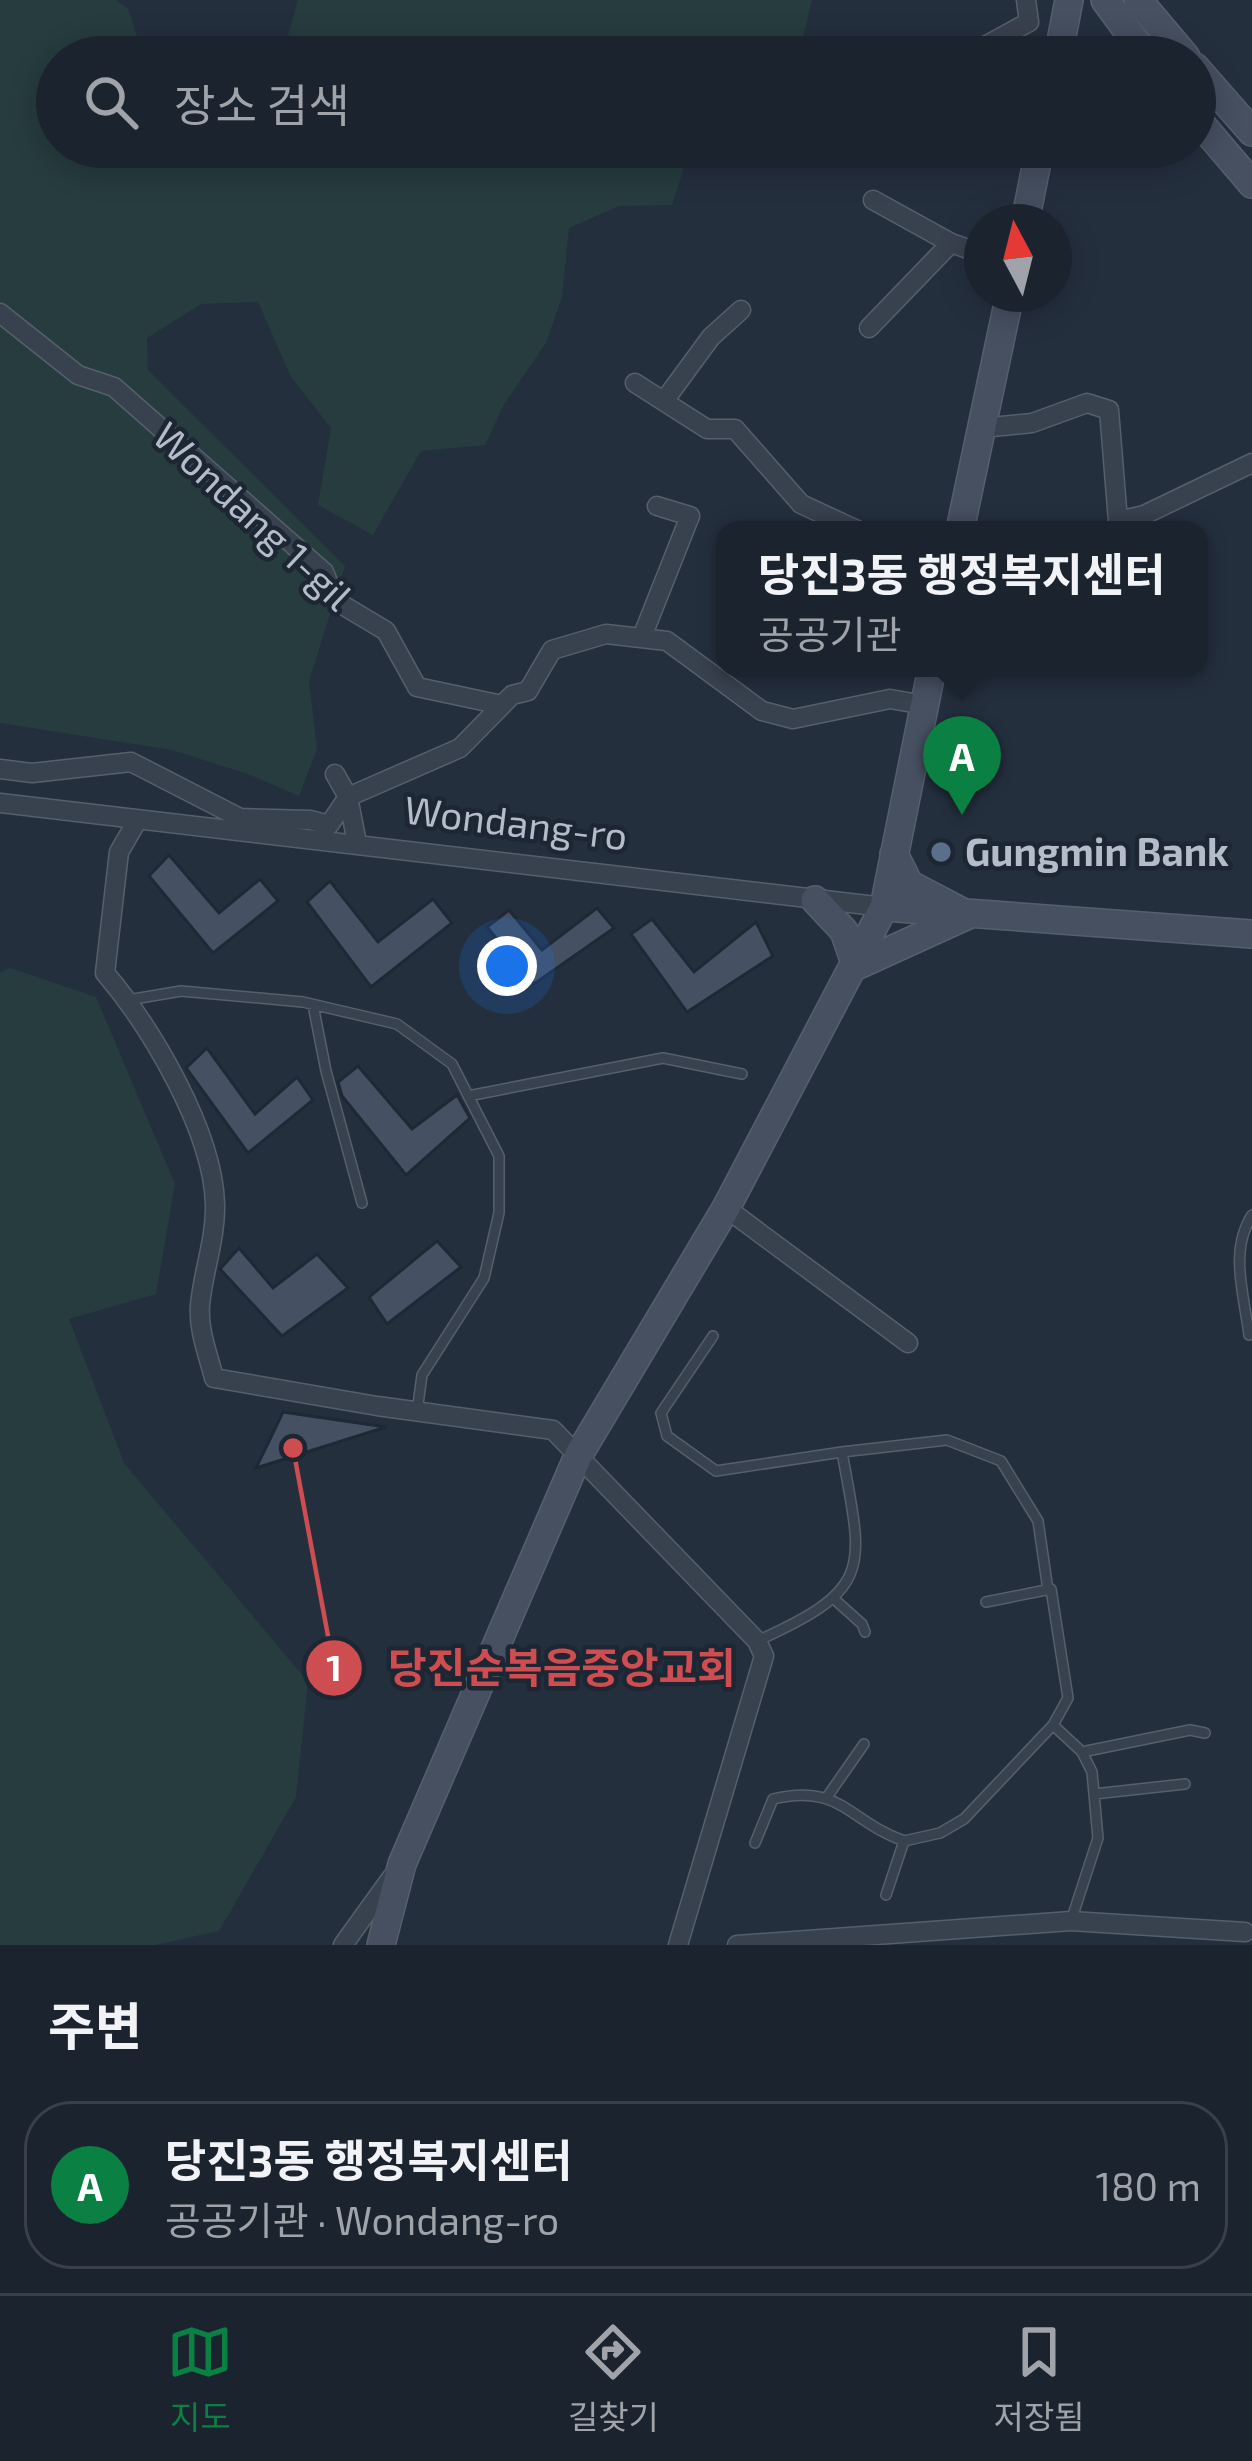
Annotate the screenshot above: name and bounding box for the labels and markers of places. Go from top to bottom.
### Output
pin: A [923,716,1001,815]
place label: Gungmin Bank [965,827,1229,874]
marker: Gungmin Bank [928,839,954,865]
callout: 당진순복음중앙교회 [304,1629,759,1707]

